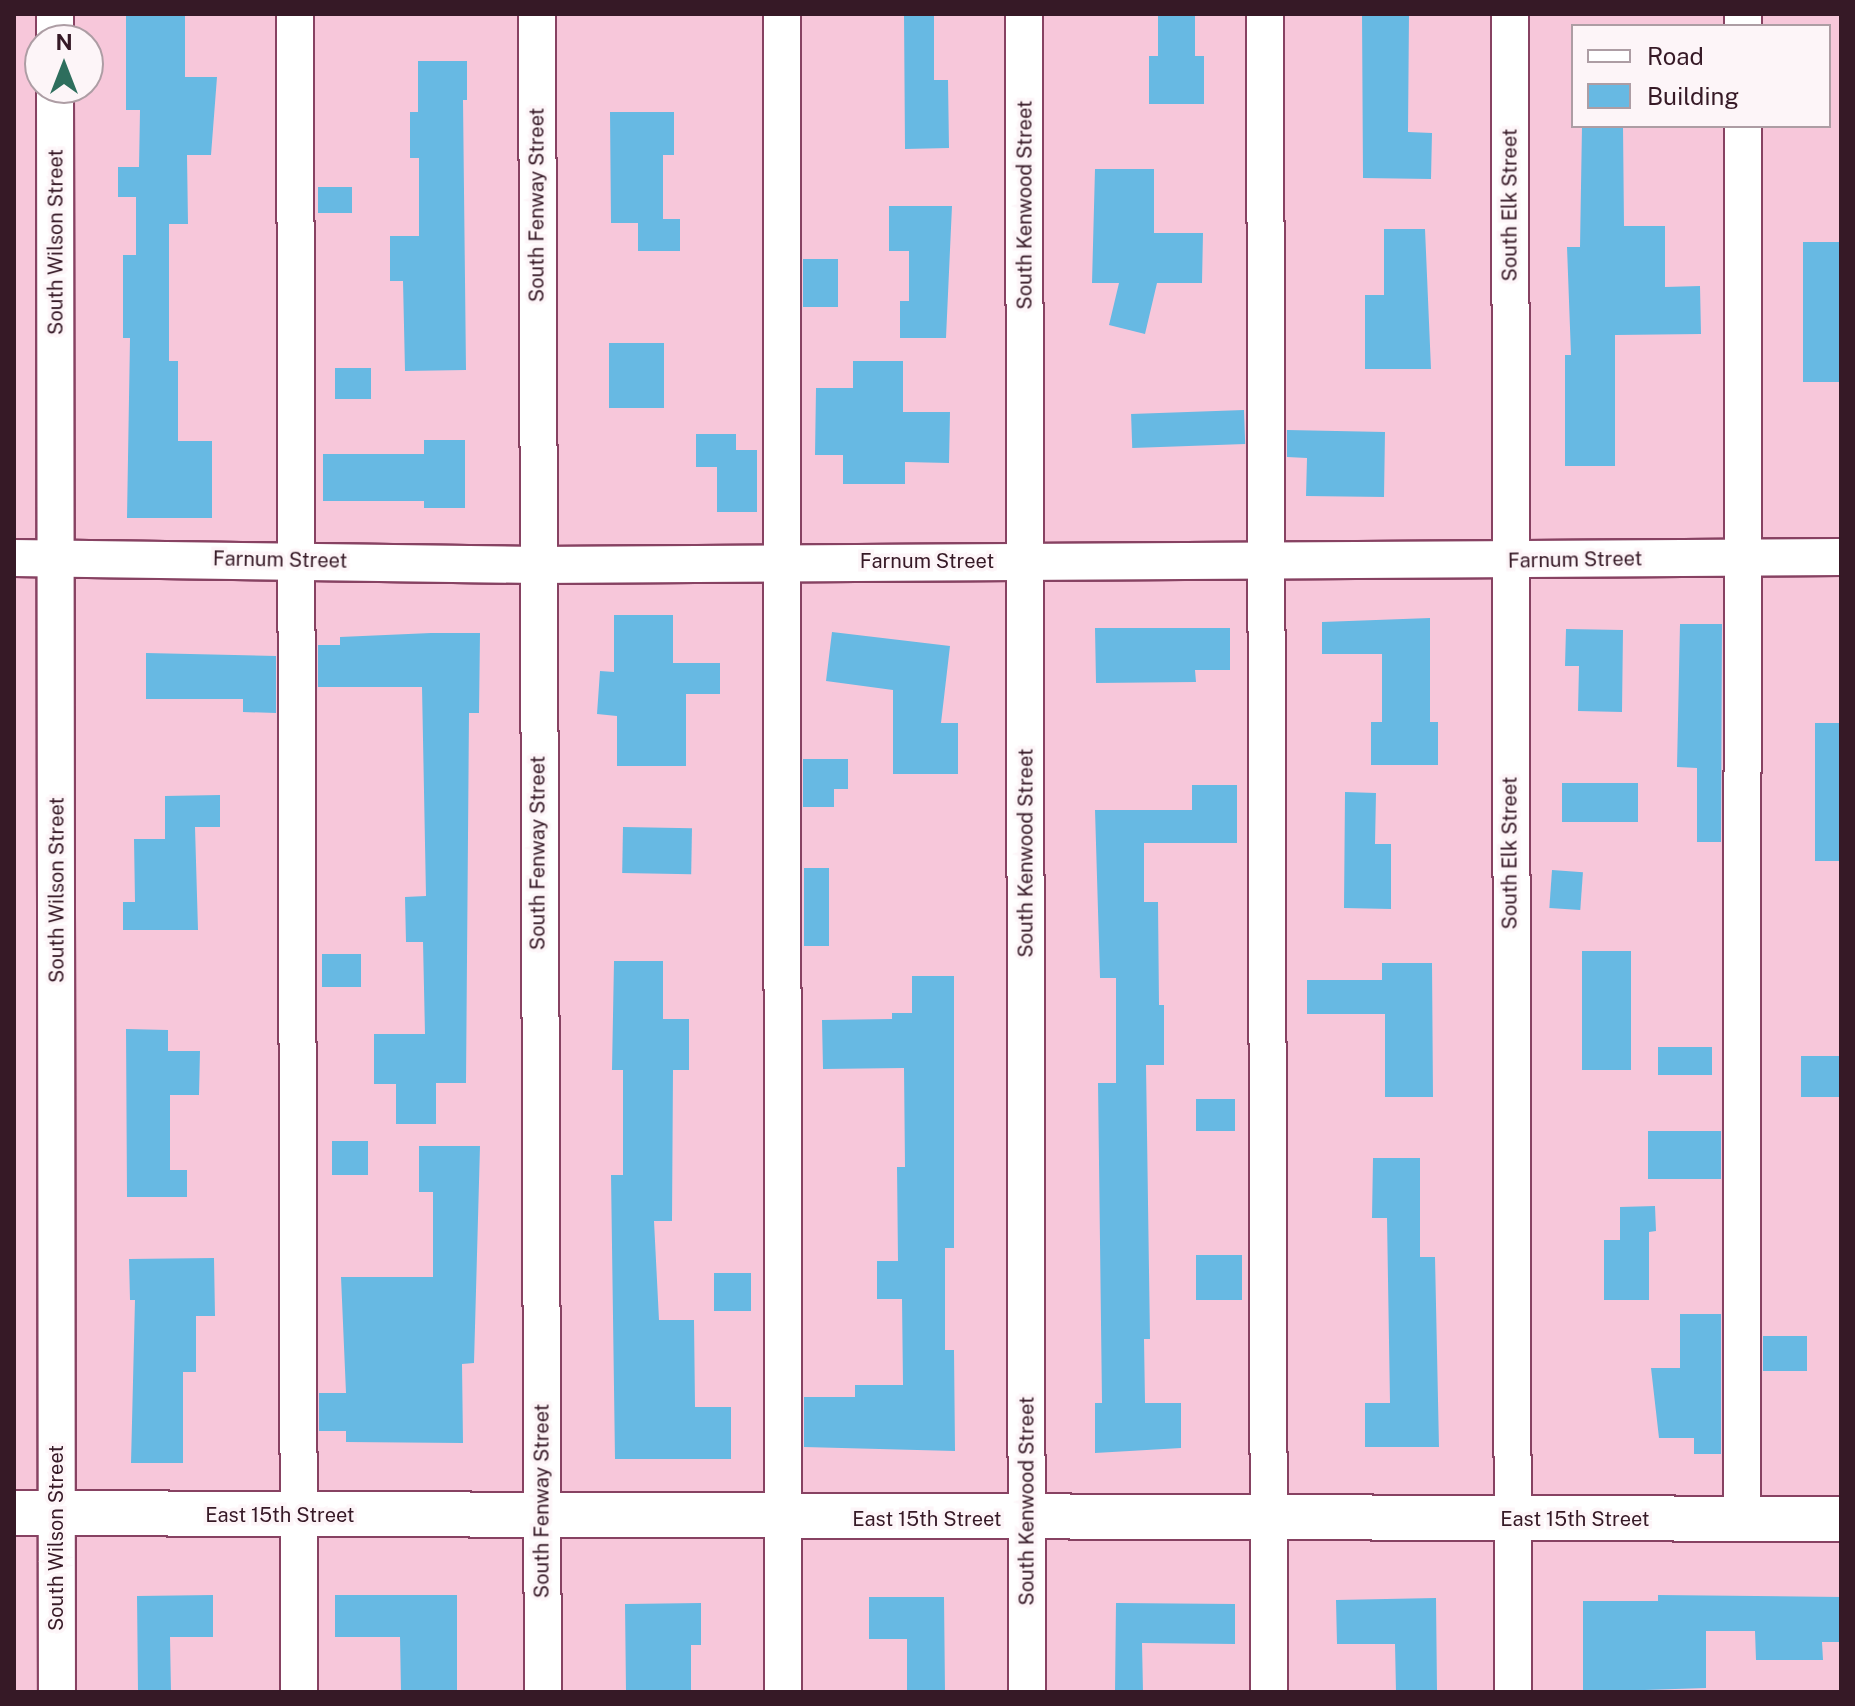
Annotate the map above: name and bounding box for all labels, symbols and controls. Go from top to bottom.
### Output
north arrow [24,24,104,104]
legend [1571,24,1831,128]
text: N [55,29,73,55]
text: Road [1647,42,1704,70]
text: Building [1647,82,1739,110]
street label: South Kenwood Street [1013,100,1037,310]
street label: South Fenway Street [525,108,549,302]
street label: South Elk Street [1498,128,1522,282]
street label: South Wilson Street [44,149,68,335]
street label: Farnum Street [213,547,347,573]
street label: Farnum Street [1508,547,1642,573]
street label: Farnum Street [860,549,994,573]
street label: South Kenwood Street [1014,748,1038,958]
street label: South Fenway Street [526,756,550,950]
street label: South Elk Street [1498,776,1522,930]
street label: South Wilson Street [45,797,69,983]
street label: South Kenwood Street [1015,1396,1039,1606]
street label: South Fenway Street [530,1404,554,1598]
street label: South Wilson Street [44,1445,68,1631]
street label: East 15th Street [205,1503,355,1527]
street label: East 15th Street [852,1507,1002,1531]
street label: East 15th Street [1500,1507,1650,1531]

